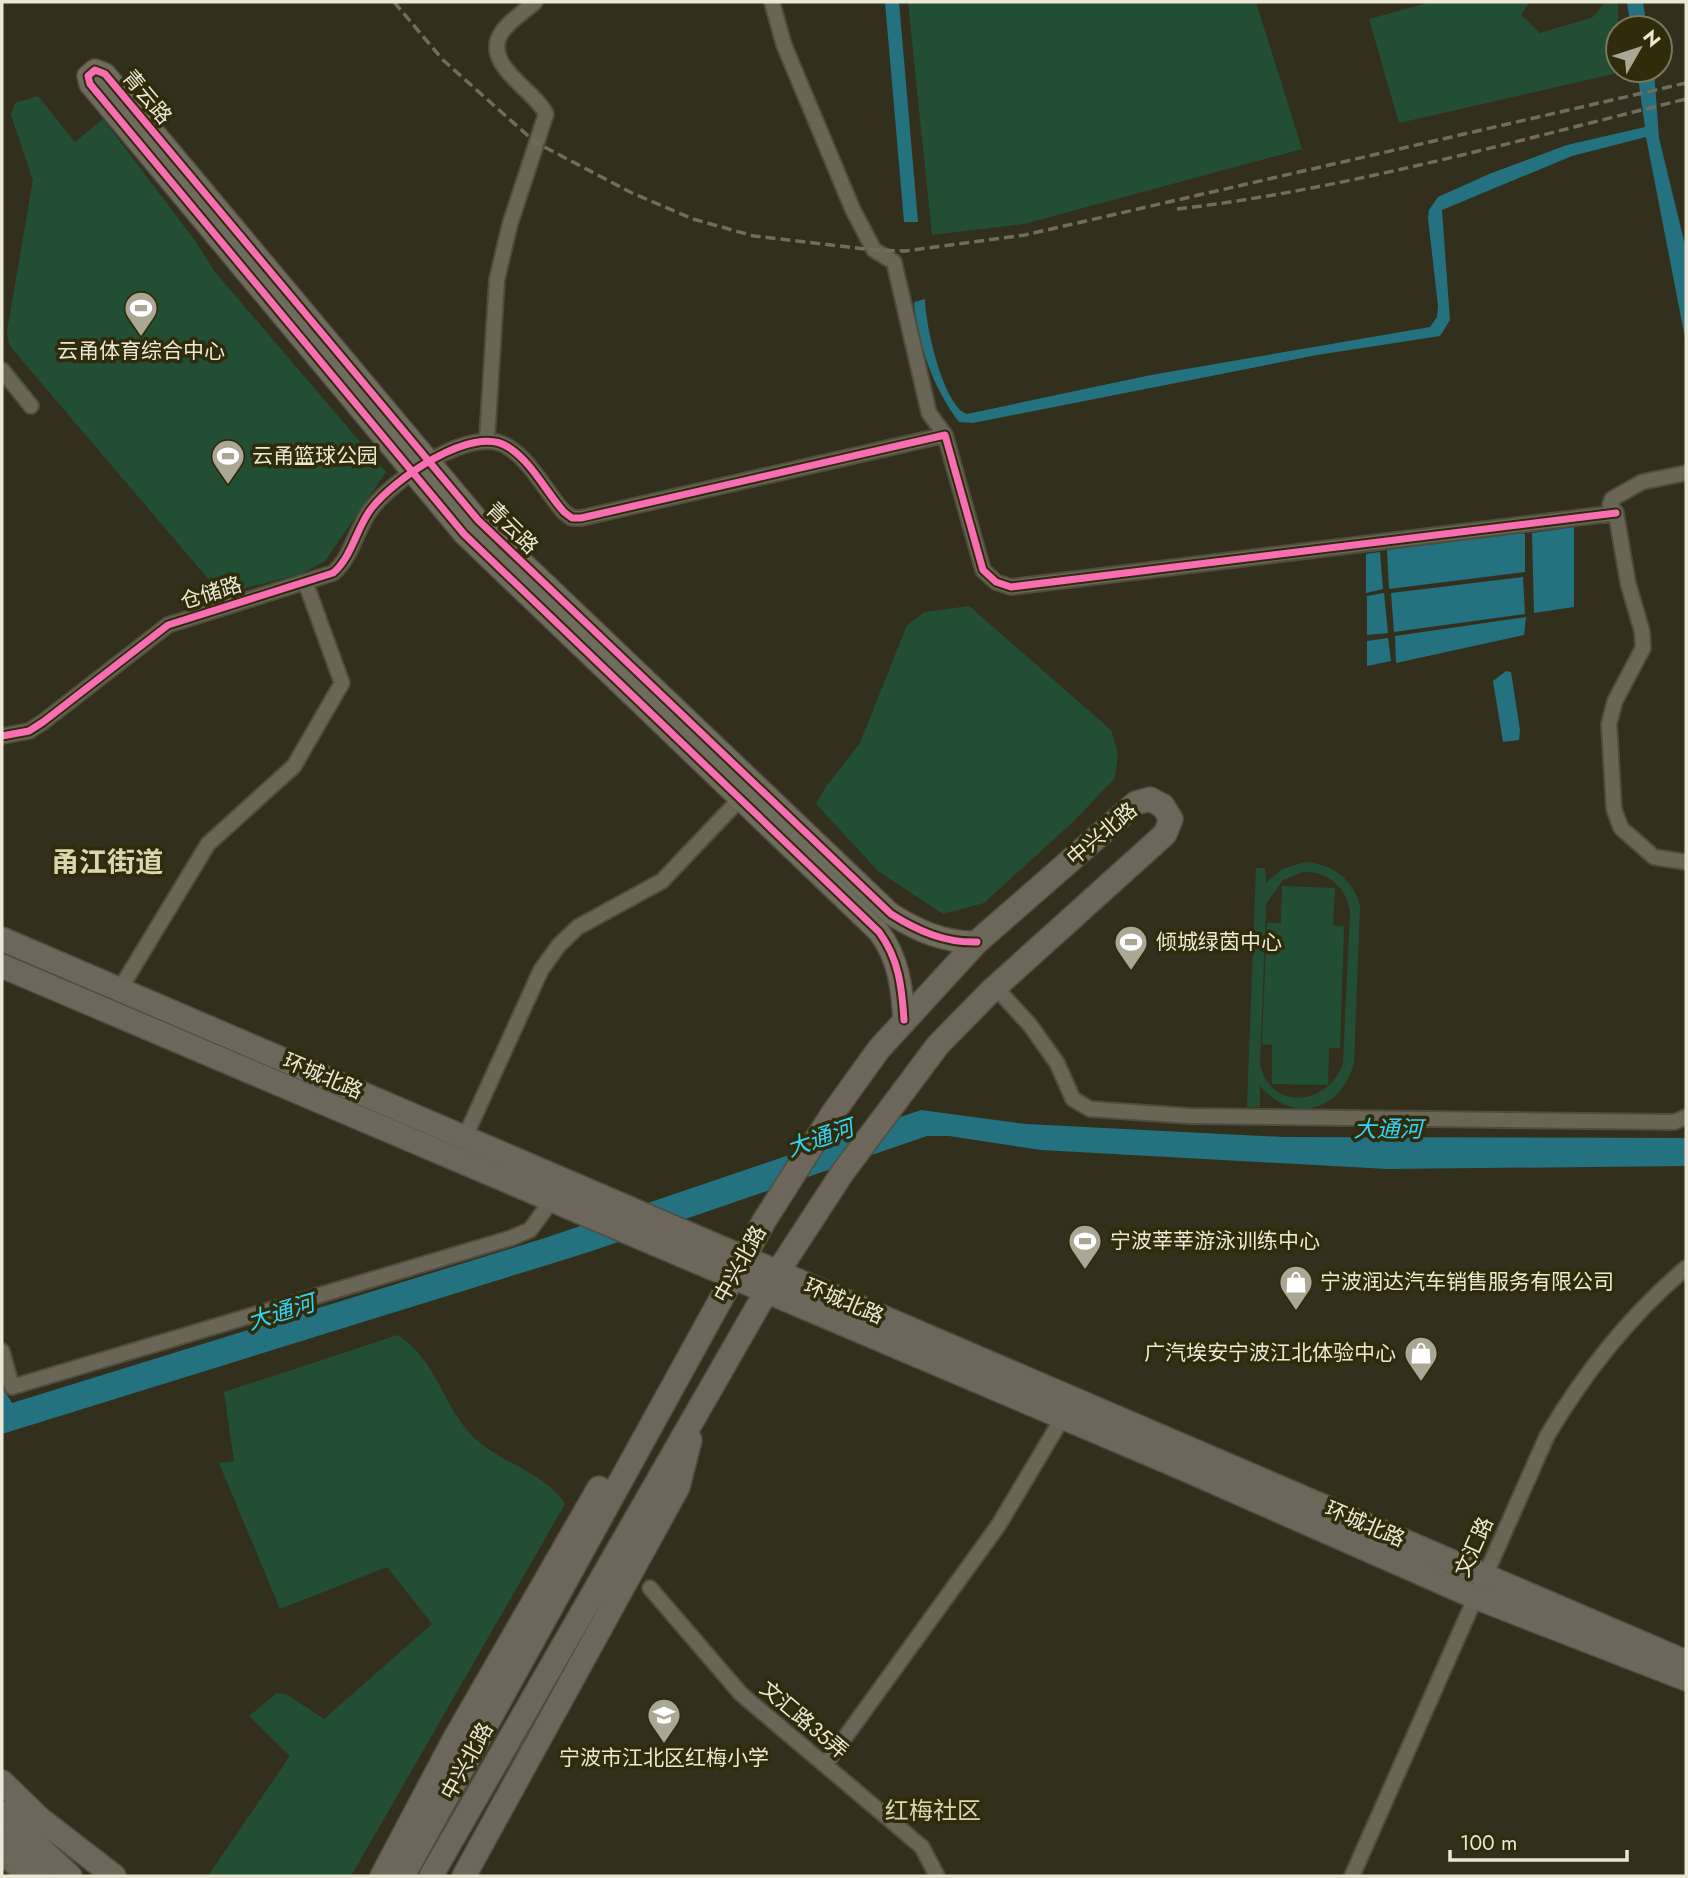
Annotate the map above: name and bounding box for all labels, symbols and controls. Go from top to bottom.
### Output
north arrow [1604,14,1674,84]
text: N [1637,24,1667,53]
street label: 青云路 [115,63,179,131]
sports icon: 云甬体育综合中心 [122,289,160,338]
place label: 云甬体育综合中心 [57,336,225,366]
sports icon: 云甬篮球公园 [209,437,247,486]
place label: 云甬篮球公园 [252,441,378,471]
street label: 青云路 [479,495,545,561]
street label: 仓储路 [176,569,246,617]
street label: 中兴北路 [1060,796,1144,872]
district label: 甬江街道 [51,842,163,883]
sports icon: 倾城绿茵中心 [1112,923,1150,972]
place label: 倾城绿茵中心 [1156,927,1282,957]
street label: 环城北路 [278,1046,368,1106]
water label: 大通河 [782,1109,862,1165]
water label: 大通河 [1354,1112,1427,1146]
street label: 中兴北路 [707,1220,773,1308]
sports icon: 宁波莘莘游泳训练中心 [1066,1222,1104,1271]
place label: 宁波莘莘游泳训练中心 [1110,1226,1320,1256]
shop icon: 宁波润达汽车销售服务有限公司 [1277,1263,1315,1312]
place label: 宁波润达汽车销售服务有限公司 [1320,1267,1614,1297]
street label: 环城北路 [799,1271,889,1331]
water label: 大通河 [243,1284,323,1338]
shop icon: 广汽埃安宁波江北体验中心 [1402,1334,1440,1383]
place label: 广汽埃安宁波江北体验中心 [1144,1338,1396,1368]
street label: 环城北路 [1320,1494,1410,1554]
street label: 文汇路 [1447,1512,1501,1582]
street label: 文汇路35弄 [753,1674,855,1766]
school or university icon: 宁波市江北区红梅小学 [645,1696,683,1745]
street label: 中兴北路 [434,1717,500,1805]
place label: 宁波市江北区红梅小学 [559,1743,769,1773]
district label: 红梅社区 [885,1793,981,1828]
scale bar [1450,1818,1627,1862]
text: 100 m [1460,1828,1517,1858]

